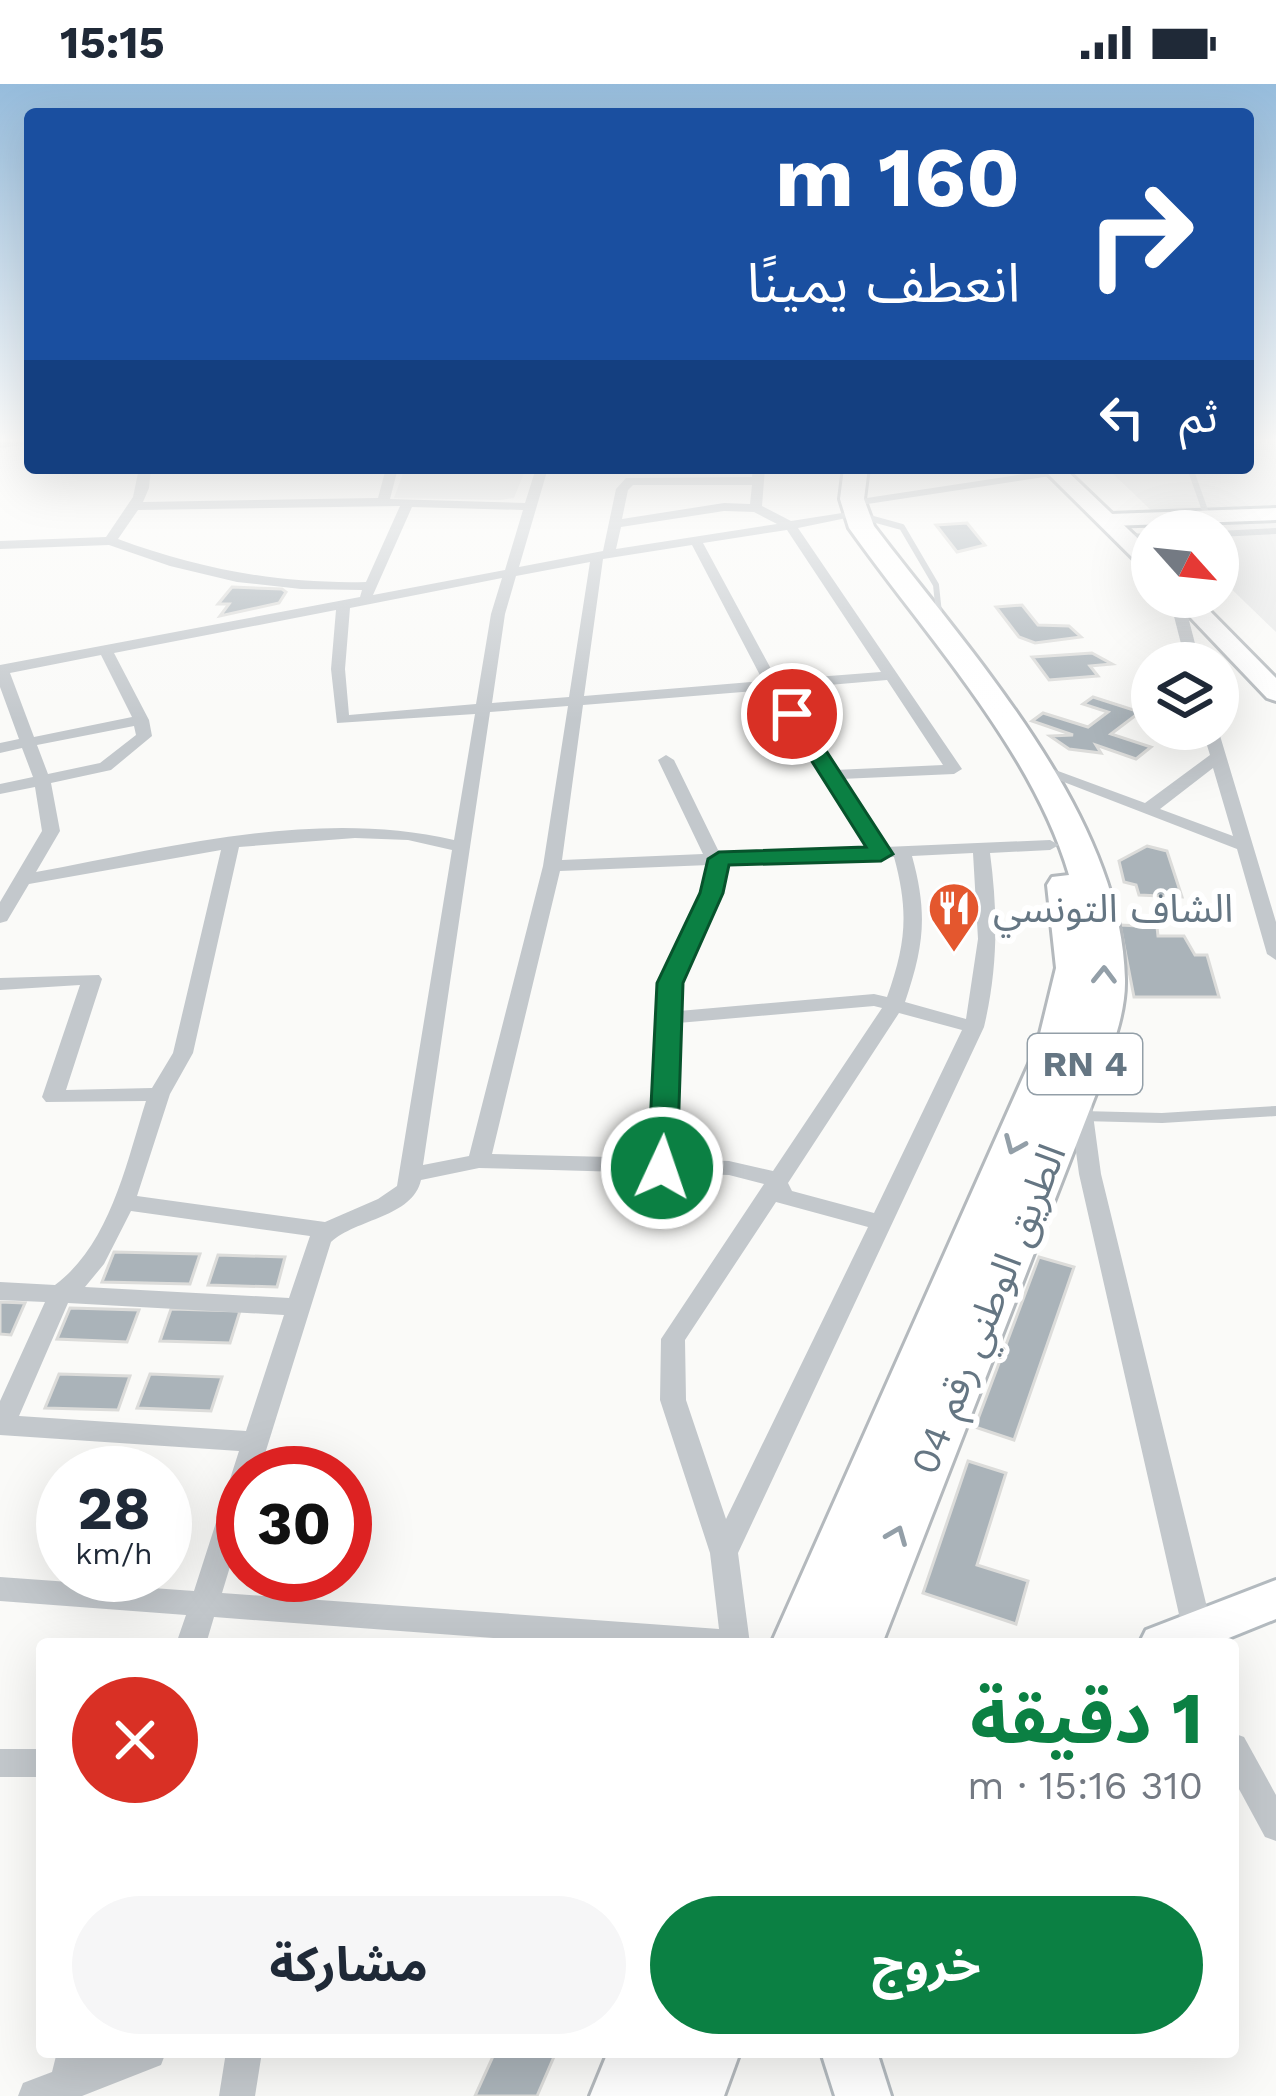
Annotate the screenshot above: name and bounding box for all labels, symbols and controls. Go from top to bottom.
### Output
text: 15:15 [60,16,165,69]
text: 160 m [775,128,1020,226]
icon: right [1062,156,1218,312]
text: انعطف يمينًا [747,252,1020,315]
icon: left [1089,384,1155,450]
text: ثم [1179,390,1218,443]
north arrow [1131,510,1239,618]
map controls [1131,510,1239,750]
button: layers [1131,642,1239,750]
pin [741,663,843,765]
icon: arrive [759,681,825,747]
restaurant icon: الشاف التونسي [926,880,982,954]
place label: الشاف التونسي [993,886,1233,938]
one-way arrow [1091,965,1117,984]
road number: RN 4 [1028,1034,1142,1094]
position arrow [599,1105,725,1231]
one-way arrow [1004,1132,1028,1154]
street label: الطريق الوطني رقم 04 [901,1138,1081,1483]
speed limit sign: 30 [216,1446,372,1602]
text: 28 [77,1473,151,1544]
one-way arrow [883,1526,907,1547]
text: km/h [75,1536,153,1571]
text: 1 دقيقة [970,1676,1203,1760]
button: close [72,1677,198,1803]
text: 310 m · 15:16 [967,1763,1203,1808]
button: مشاركة [72,1896,626,2034]
button: خروج [650,1896,1203,2034]

